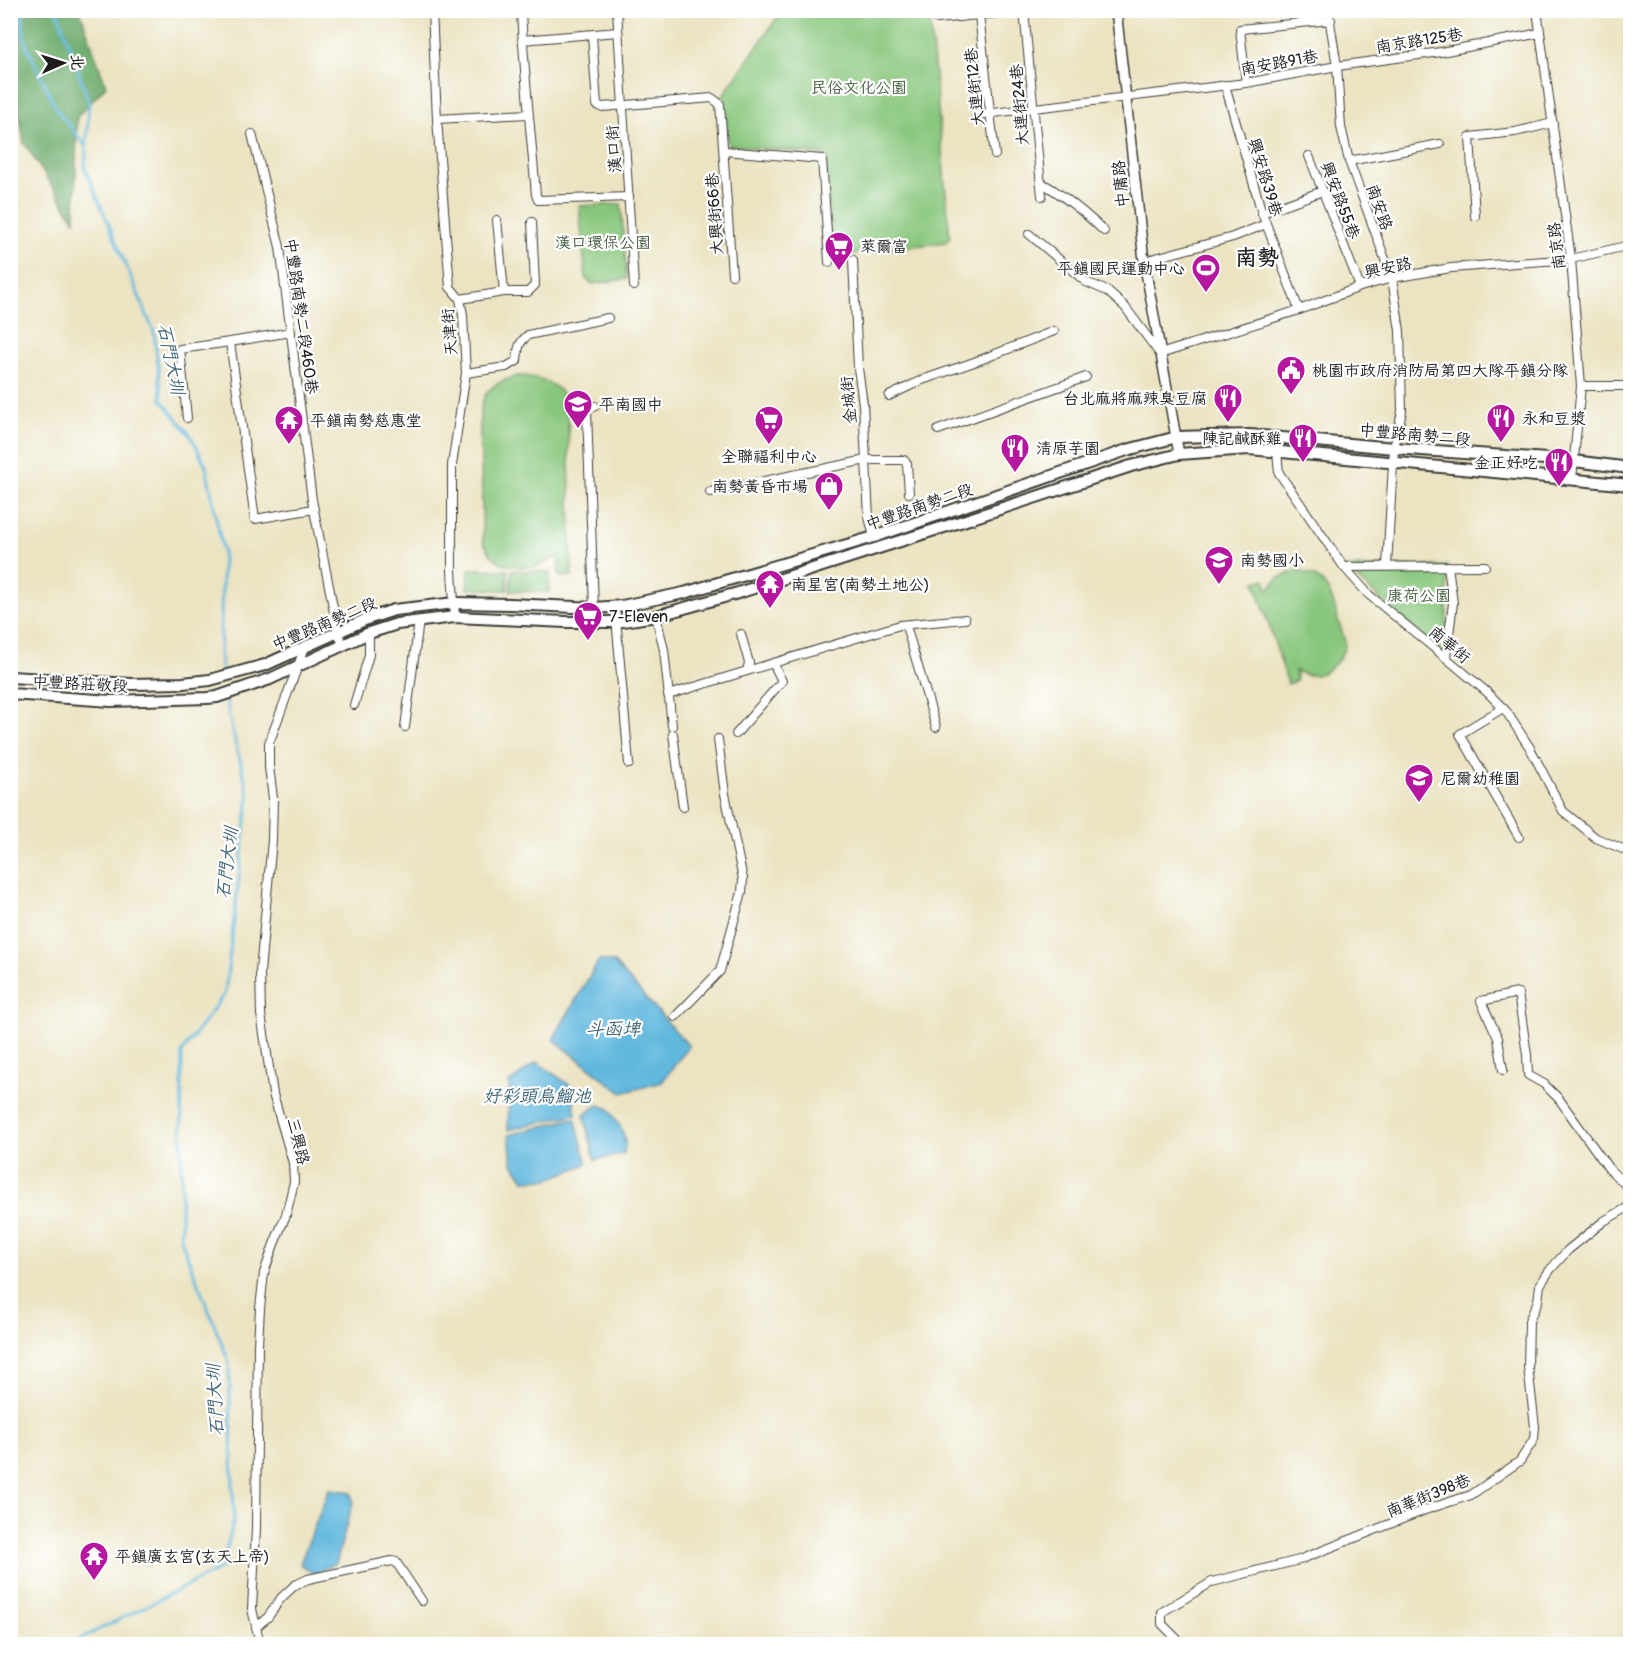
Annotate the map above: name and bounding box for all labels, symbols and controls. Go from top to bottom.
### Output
street label: 南京路125巷 [1374,24,1464,58]
north arrow [33,33,93,93]
street label: 大連街12巷 [961,46,989,127]
street label: 南安路91巷 [1239,46,1320,80]
text: 北 [67,54,87,71]
street label: 大連街24巷 [1006,63,1034,147]
park label: 民俗文化公園 [811,78,907,98]
street label: 漢口街 [602,124,626,174]
street label: 興安路39巷 [1244,136,1286,219]
street label: 中庸路 [1109,159,1133,209]
street label: 興安路55巷 [1316,159,1364,242]
street label: 大興街66巷 [702,172,728,256]
street label: 南安路 [1361,181,1397,233]
street label: 南京路 [1544,221,1570,271]
supermarket icon: 萊爾富 [823,230,855,272]
park label: 漢口環保公園 [555,233,651,253]
street label: 中豐路南勢二段460巷 [280,237,322,396]
place label: 萊爾富 [860,237,908,257]
district label: 南勢 [1235,244,1279,272]
sports icon: 平鎮國民運動中心 [1190,252,1222,294]
street label: 興安路 [1363,253,1414,283]
place label: 平鎮國民運動中心 [1057,259,1185,279]
street label: 天津街 [438,307,462,357]
water label: 石門大圳 [152,321,190,399]
public building icon: 桃園市政府消防局第四大隊平鎮分隊 [1275,354,1307,396]
place label: 桃園市政府消防局第四大隊平鎮分隊 [1312,361,1568,381]
street label: 金城街 [837,375,861,425]
restaurant icon: 台北麻將麻辣臭豆腐 [1212,382,1244,424]
school or university icon: 平南國中 [562,388,594,430]
place label: 台北麻將麻辣臭豆腐 [1063,389,1207,409]
place label: 平南國中 [599,395,663,415]
restaurant icon: 永和豆漿 [1485,402,1517,444]
temple icon: 平鎮南勢慈惠堂 [273,404,305,446]
supermarket icon: 全聯福利中心 [753,404,785,446]
place label: 永和豆漿 [1522,409,1586,429]
place label: 平鎮南勢慈惠堂 [310,411,422,431]
street label: 中豐路南勢二段 [1358,420,1472,450]
restaurant icon: 陳記鹹酥雞 [1287,422,1319,464]
place label: 陳記鹹酥雞 [1202,429,1282,449]
restaurant icon: 清原芋園 [999,432,1031,474]
place label: 清原芋園 [1036,439,1100,459]
restaurant icon: 金正好吃 [1543,446,1575,488]
place label: 全聯福利中心 [721,447,817,467]
place label: 金正好吃 [1474,453,1538,473]
shop icon: 南勢黃昏市場 [813,470,845,512]
place label: 南勢黃昏市場 [712,477,808,497]
street label: 中豐路南勢二段 [863,479,976,535]
school or university icon: 南勢國小 [1203,544,1235,586]
place label: 南勢國小 [1240,551,1304,571]
temple icon: 南星宮(南勢土地公) [754,568,786,610]
place label: 南星宮(南勢土地公) [791,575,930,595]
park label: 康荷公園 [1387,586,1451,606]
street label: 中豐路南勢二段 [269,593,380,655]
supermarket icon: 7-Eleven [572,600,604,642]
place label: 7-Eleven [609,607,668,627]
street label: 南華街 [1425,622,1474,668]
street label: 中豐路莊敬段 [31,671,128,696]
school or university icon: 尼爾幼稚園 [1403,762,1435,804]
place label: 尼爾幼稚園 [1440,769,1520,789]
water label: 石門大圳 [212,824,244,900]
water label: 斗函埤 [586,1018,642,1041]
water label: 好彩頭烏鰡池 [483,1085,592,1108]
street label: 三興路 [283,1116,314,1167]
water label: 石門大圳 [202,1361,229,1437]
street label: 南華街398巷 [1383,1470,1473,1522]
temple icon: 平鎮廣玄宮(玄天上帝) [78,1540,110,1582]
place label: 平鎮廣玄宮(玄天上帝) [115,1547,270,1567]

